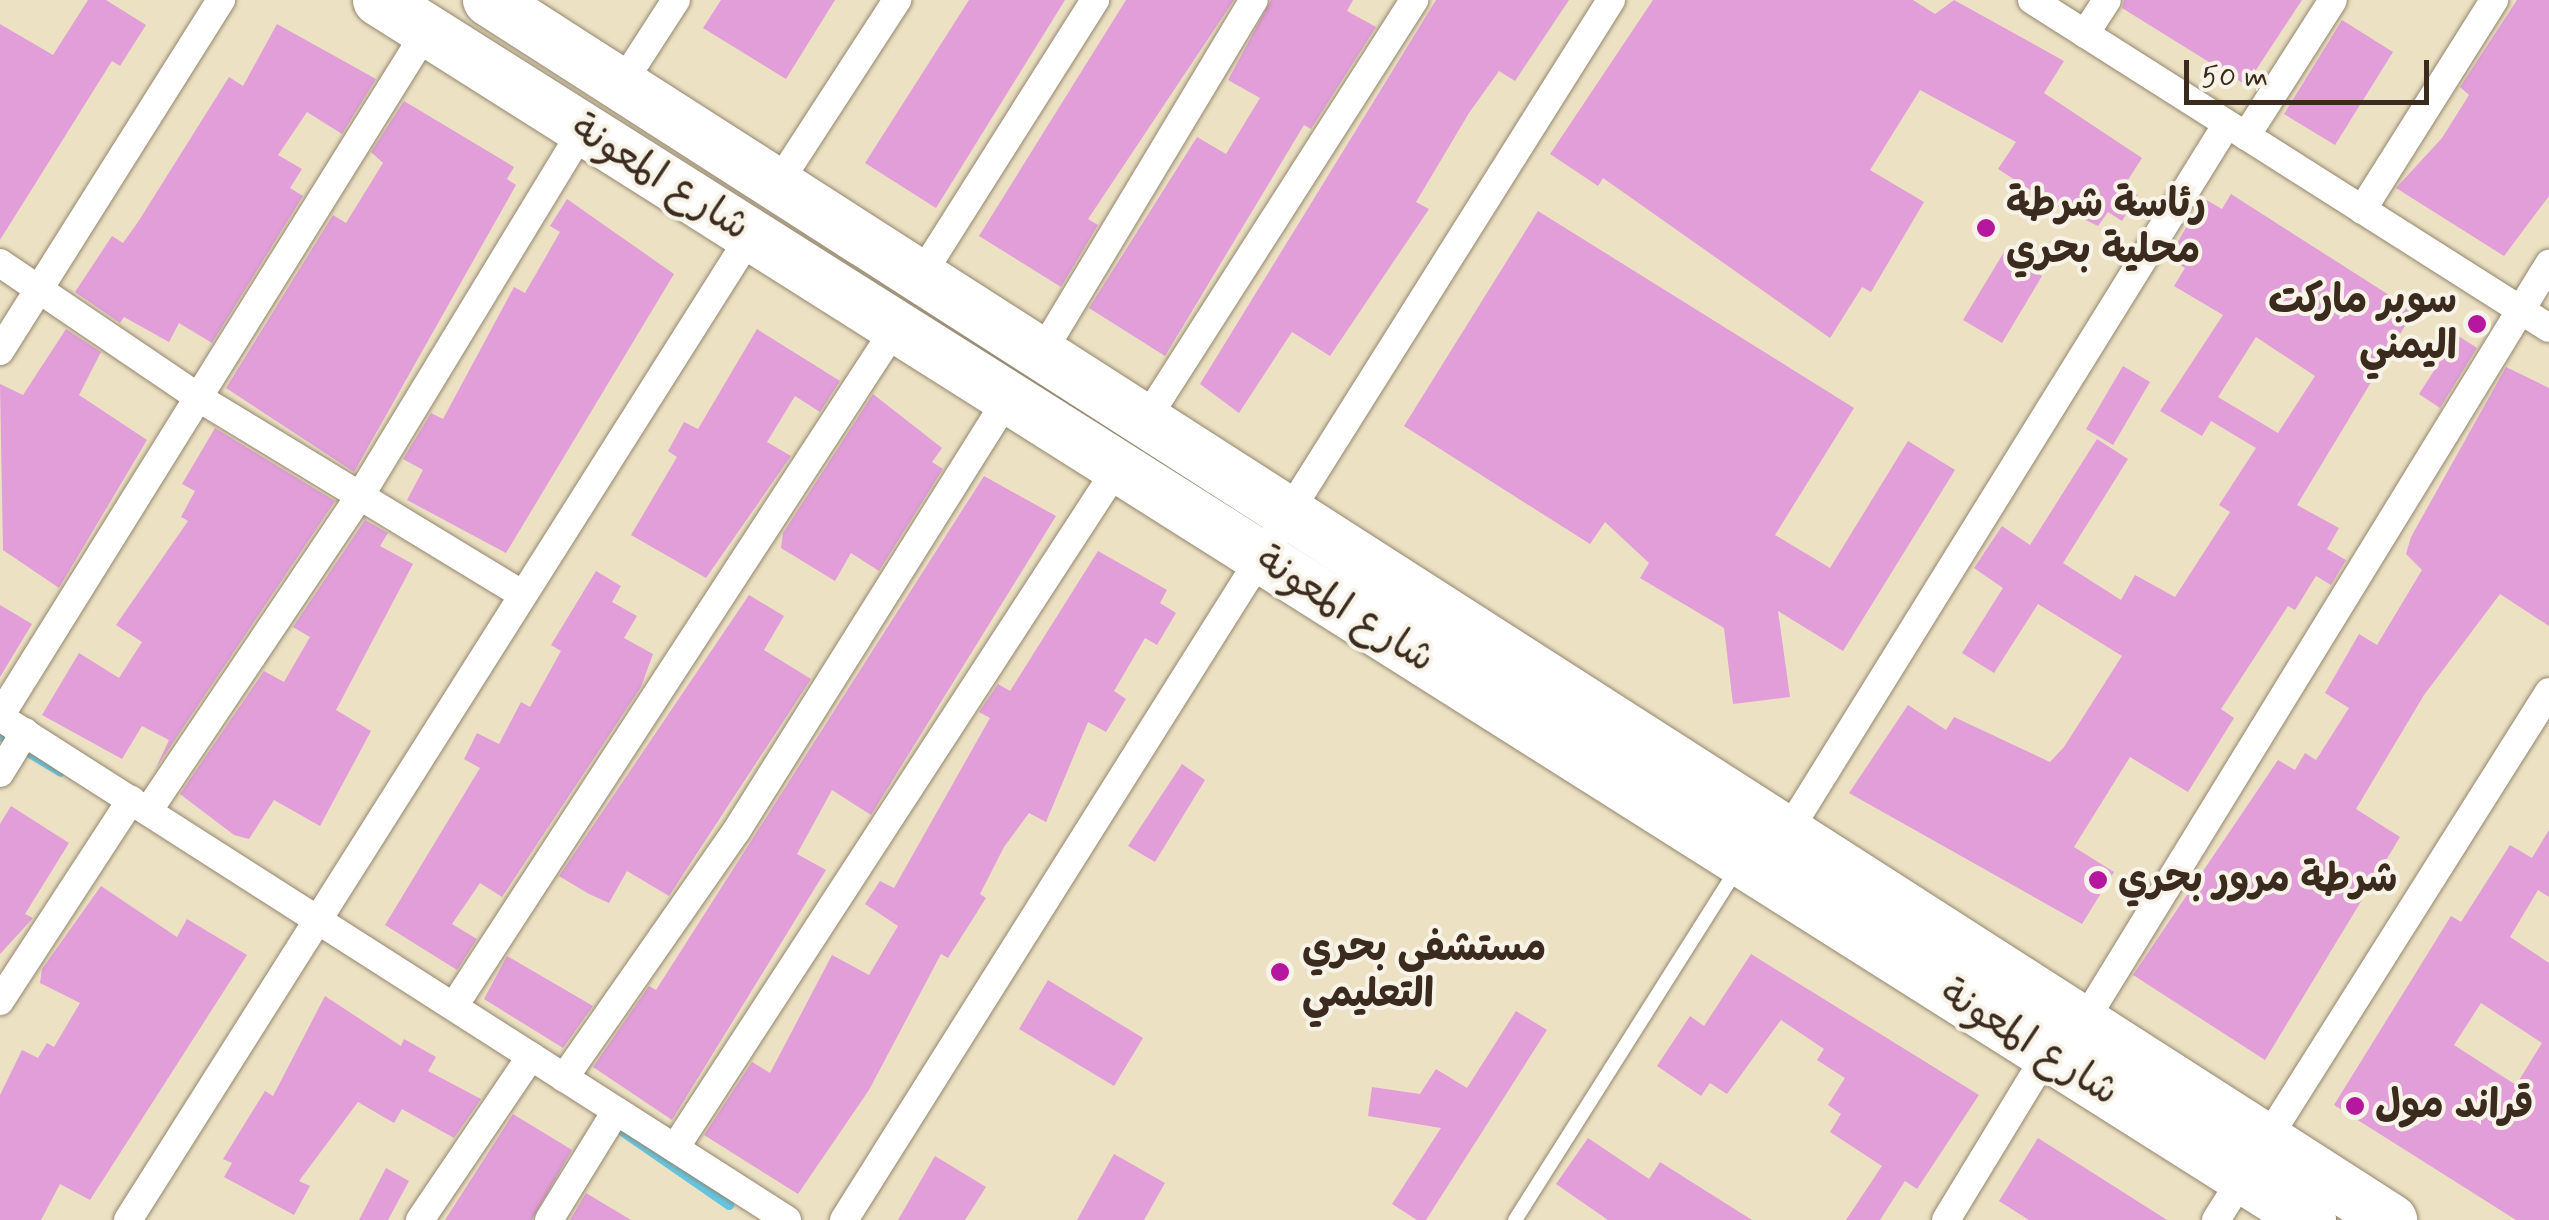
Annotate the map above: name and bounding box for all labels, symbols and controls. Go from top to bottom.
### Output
scale bar [2189,40,2434,102]
text: 50 m [2201,58,2268,97]
street label: شارع المعونة [562,104,758,252]
place label: رئاسة شرطة محلية بحري [2006,181,2206,275]
marker: رئاسة شرطة محلية بحري [1975,217,1997,239]
place label: سوبر ماركت اليمني [2268,277,2457,371]
marker: سوبر ماركت اليمني [2466,313,2488,335]
street label: شارع المعونة [1247,536,1443,684]
place label: شرطة مرور بحري [2118,856,2398,904]
marker: شرطة مرور بحري [2087,869,2109,891]
place label: مستشفى بحري التعليمي [1302,925,1546,1019]
marker: مستشفى بحري التعليمي [1267,959,1293,985]
street label: شارع المعونة [1931,969,2127,1117]
place label: قراند مول [2375,1082,2533,1130]
marker: قراند مول [2344,1095,2366,1117]

